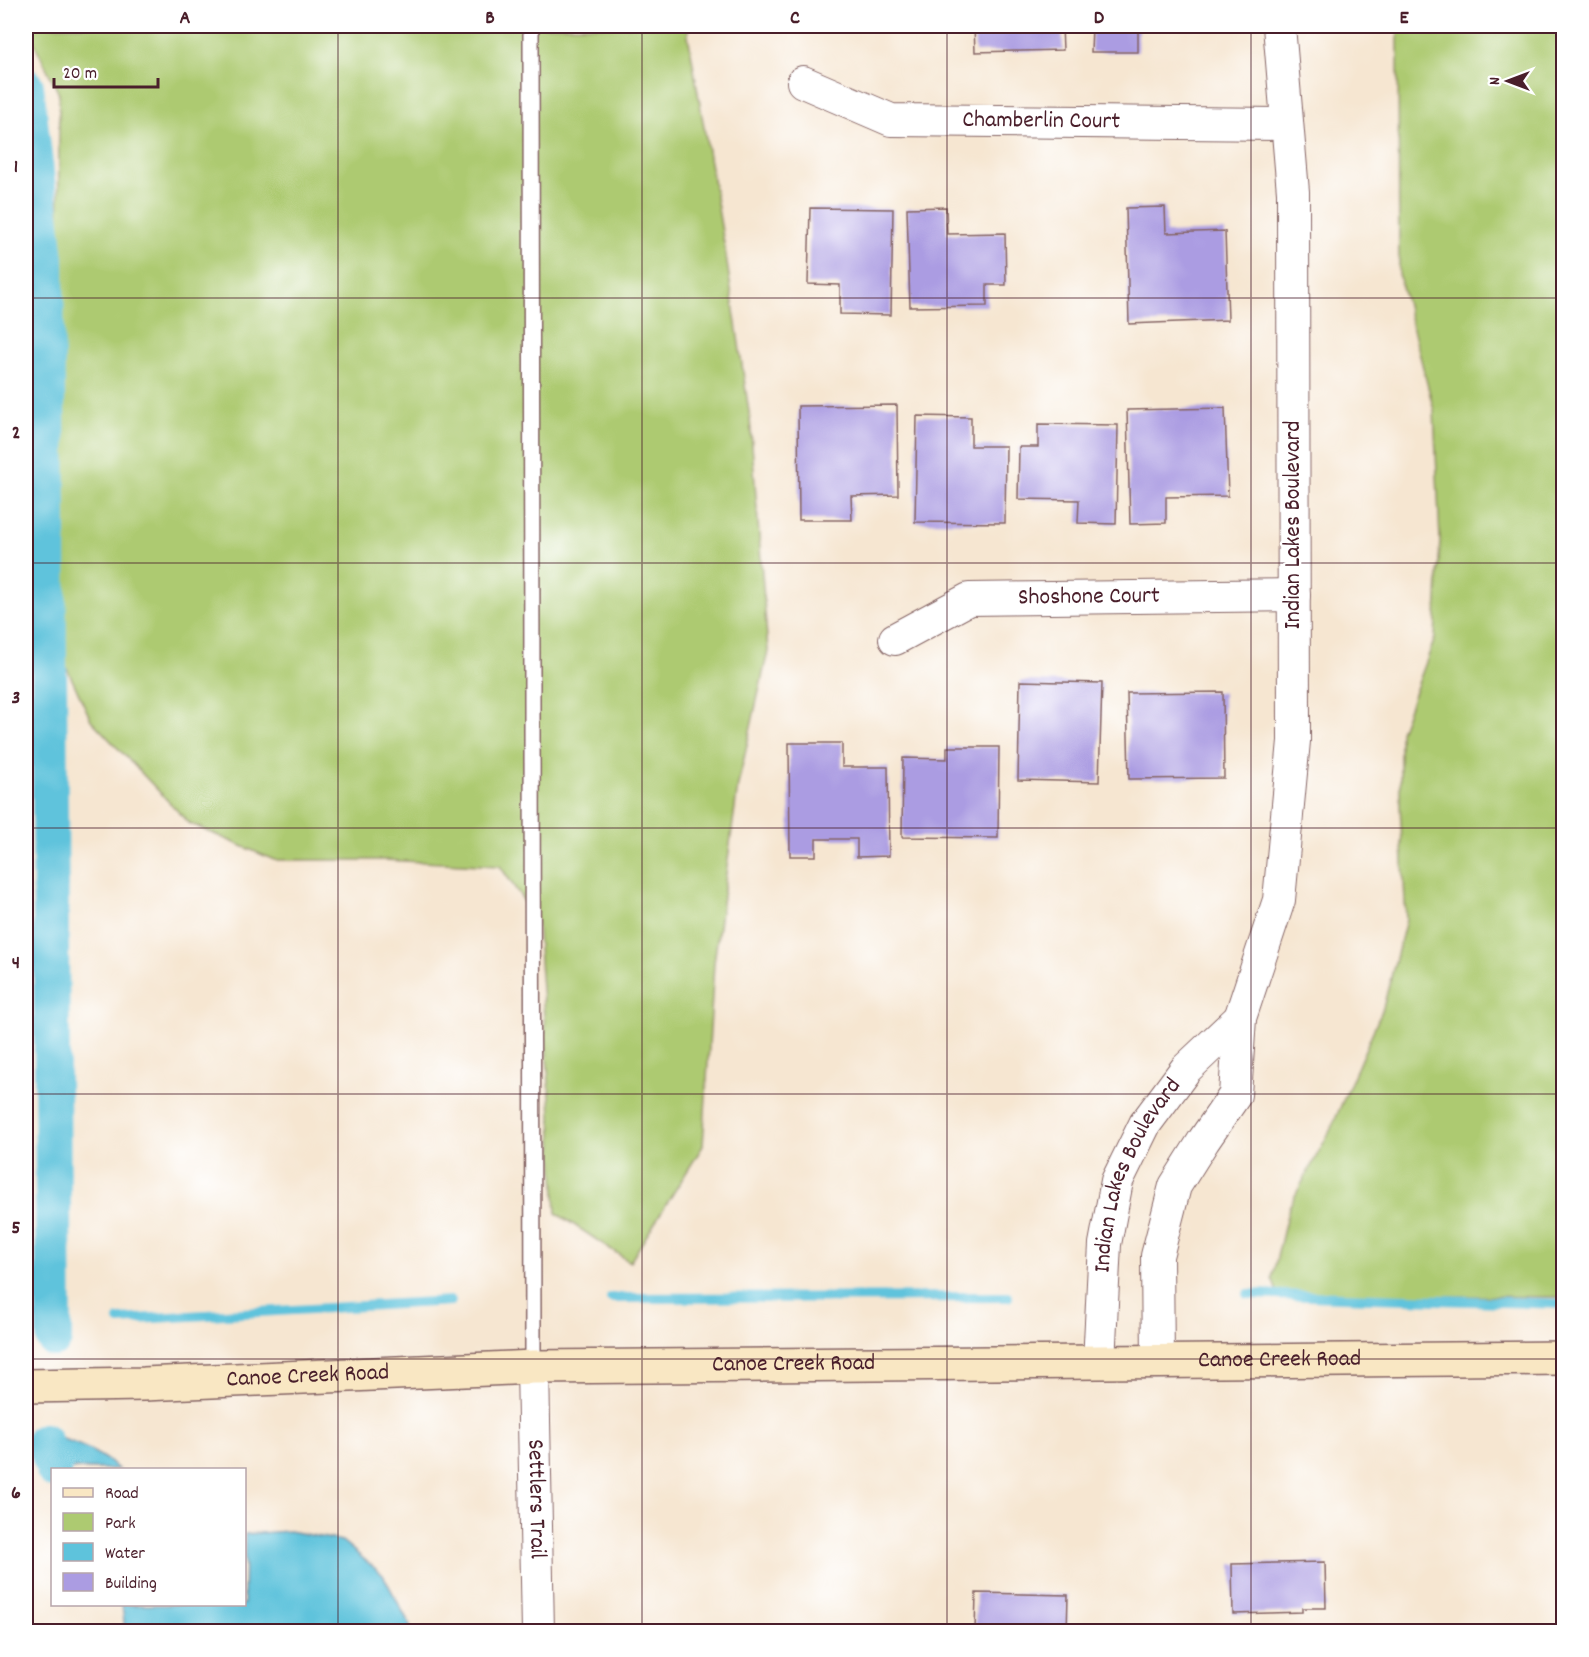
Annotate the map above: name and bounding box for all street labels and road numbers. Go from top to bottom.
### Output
street label: Chamberlin Court [962,104,1120,139]
street label: Indian Lakes Boulevard [1277,420,1311,630]
street label: Shoshone Court [1018,580,1160,615]
street label: Indian Lakes Boulevard [1087,1071,1190,1274]
street label: Canoe Creek Road [1198,1343,1361,1378]
street label: Canoe Creek Road [712,1347,875,1382]
street label: Canoe Creek Road [226,1356,390,1397]
street label: Settlers Trail [517,1439,554,1559]

